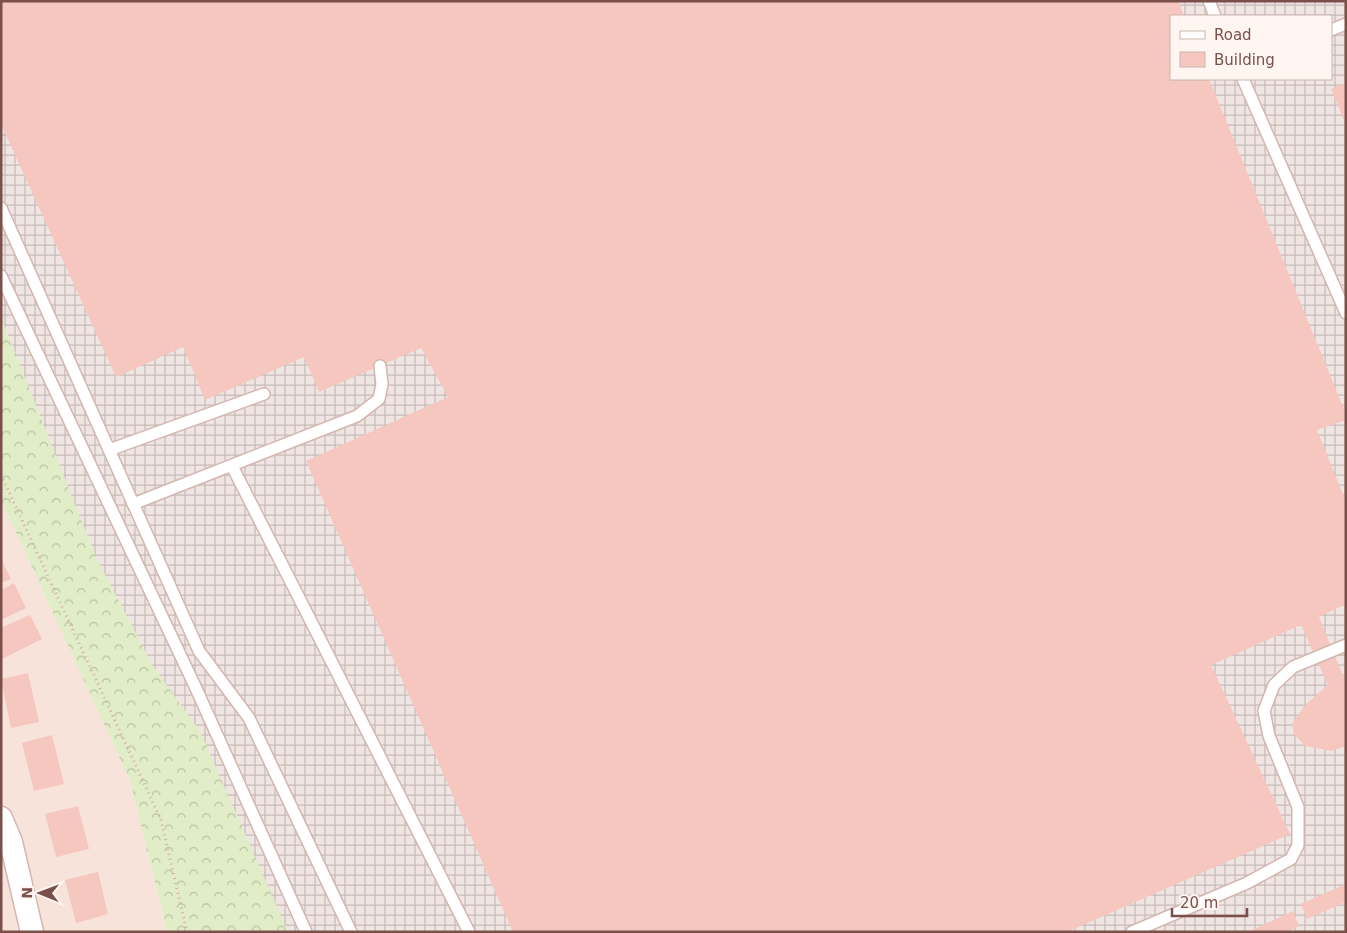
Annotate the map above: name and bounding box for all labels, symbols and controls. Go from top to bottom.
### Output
legend [1170,15,1332,80]
text: Road [1214,26,1252,44]
text: Building [1214,51,1275,69]
north arrow [15,868,65,918]
scale bar [1172,886,1247,918]
text: N [19,887,35,899]
text: 20 m [1180,894,1218,912]

